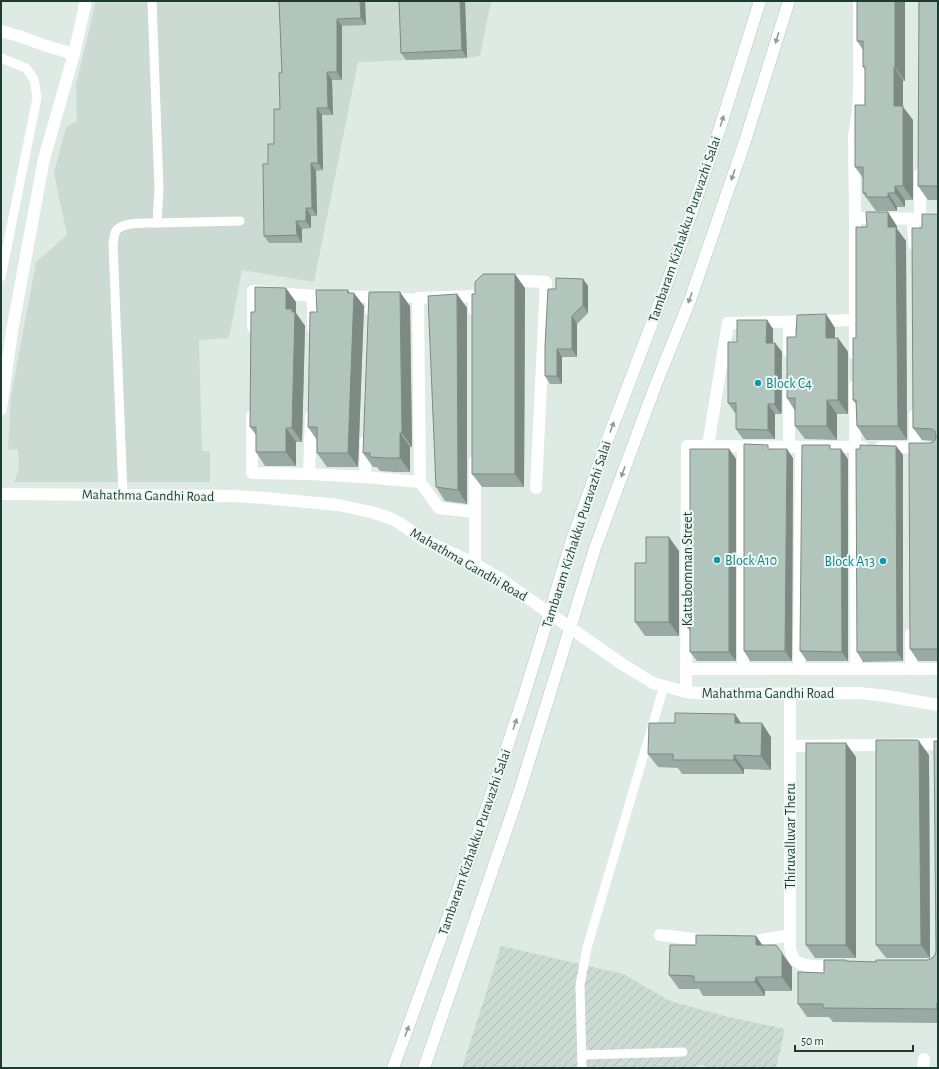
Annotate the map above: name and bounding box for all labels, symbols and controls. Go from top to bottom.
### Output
one-way arrow [774,33,780,45]
one-way arrow [719,114,725,126]
street label: Tambaram Kizhakku Puravazhi Salai [646,134,723,324]
one-way arrow [730,170,736,182]
one-way arrow [687,292,693,304]
place label: Block C4 [766,377,812,391]
marker: Block C4 [753,378,763,388]
one-way arrow [610,421,616,433]
street label: Tambaram Kizhakku Puravazhi Salai [540,439,614,630]
one-way arrow [620,466,626,478]
street label: Mahathma Gandhi Road [82,488,214,504]
street label: Kattabomman Street [681,511,695,626]
street label: Mahathma Gandhi Road [408,526,529,604]
place label: Block A10 [725,554,777,568]
marker: Block A10 [712,555,722,565]
place label: Block A13 [824,555,875,569]
marker: Block A13 [878,556,888,566]
street label: Mahathma Gandhi Road [702,687,834,701]
one-way arrow [512,717,518,729]
street label: Tambaram Kizhakku Puravazhi Salai [436,747,513,937]
street label: Thiruvalluvar Theru [784,783,798,889]
one-way arrow [404,1025,410,1037]
scale bar [795,1027,913,1053]
text: 50 m [801,1035,824,1047]

